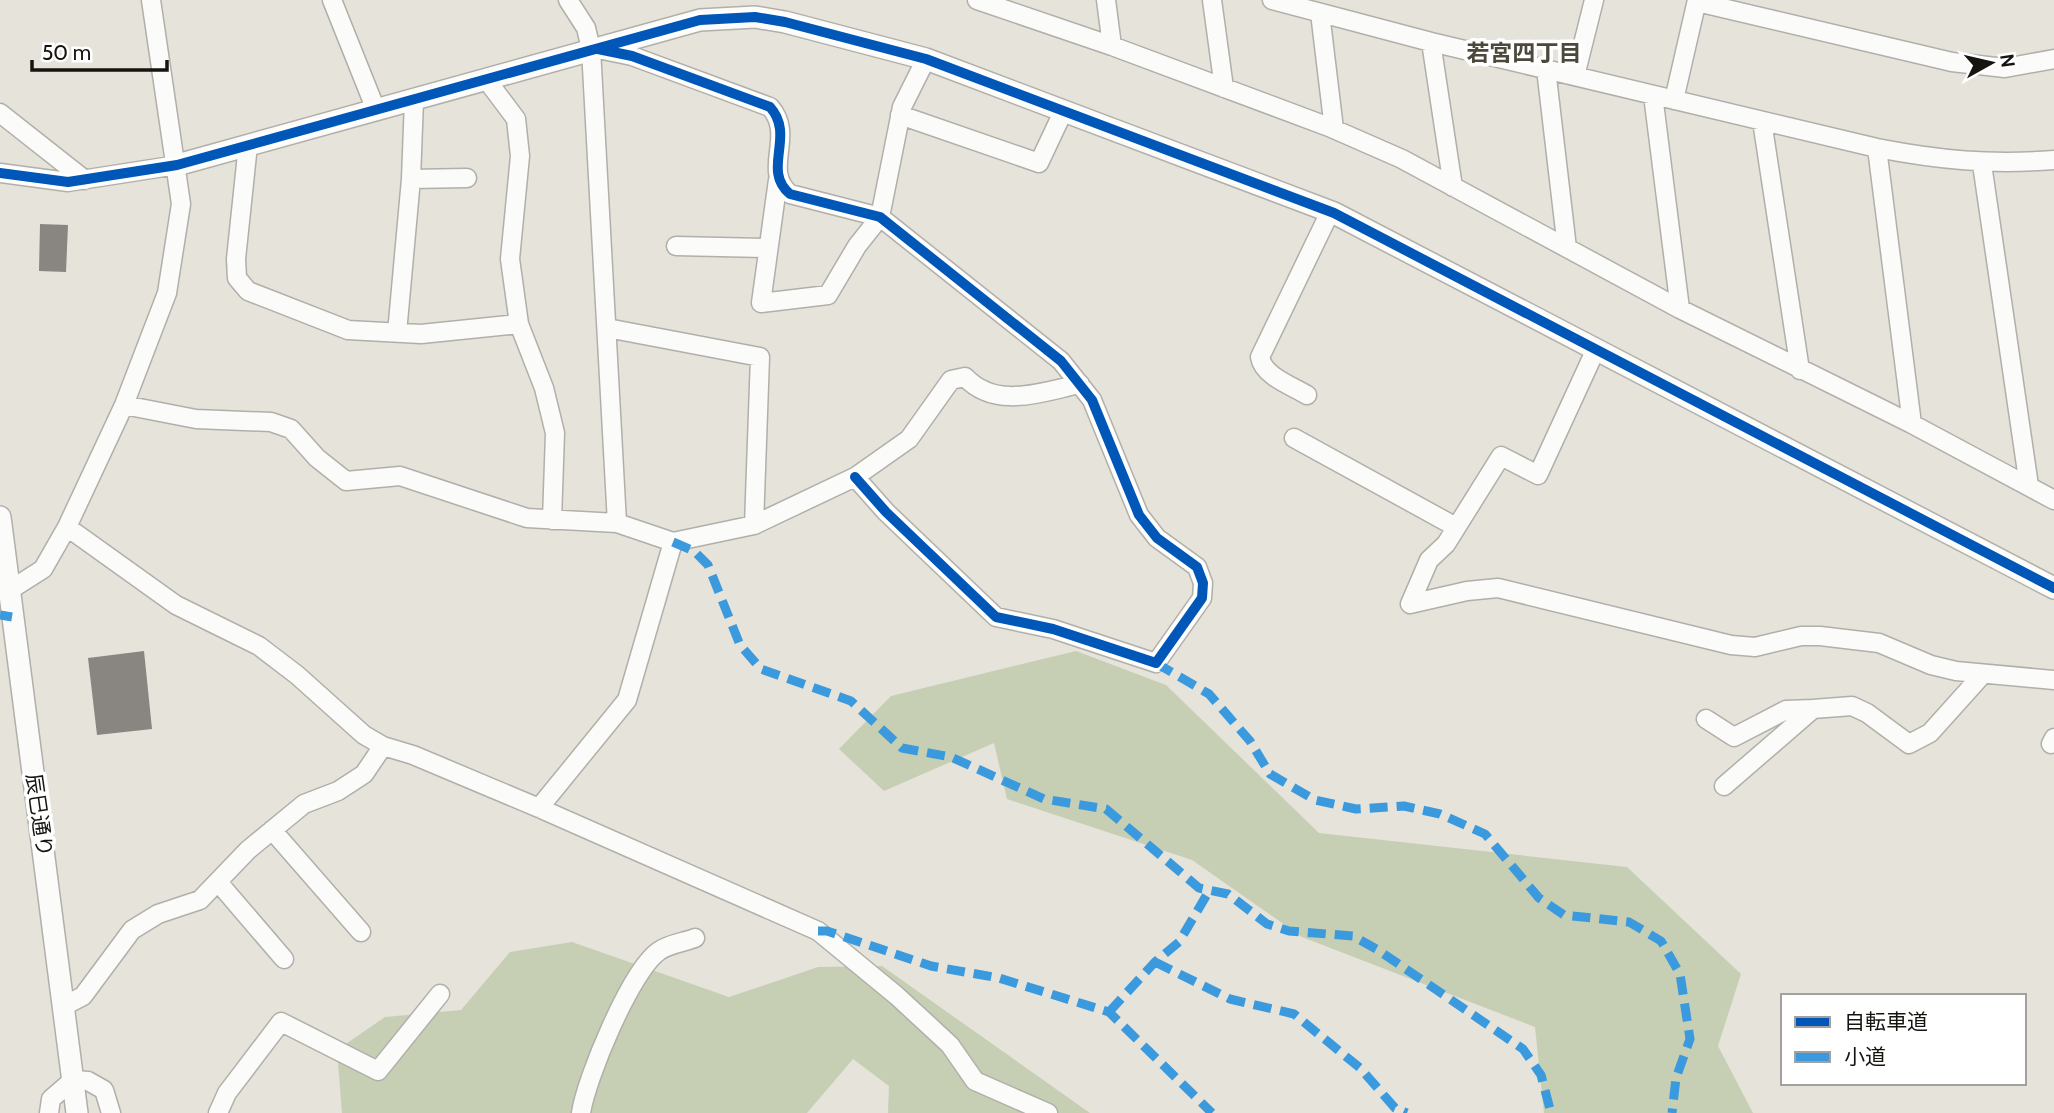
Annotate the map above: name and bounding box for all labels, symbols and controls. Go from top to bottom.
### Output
scale bar [32,28,166,72]
north arrow [1956,28,2026,98]
district label: 若宮四丁目 [1467,39,1582,67]
text: 50 m [42,40,91,65]
text: N [1995,52,2020,69]
street label: 辰巳通り [21,772,58,858]
legend [1781,994,2026,1085]
text: 自転車道 [1844,1009,1928,1034]
text: 小道 [1844,1044,1886,1069]

